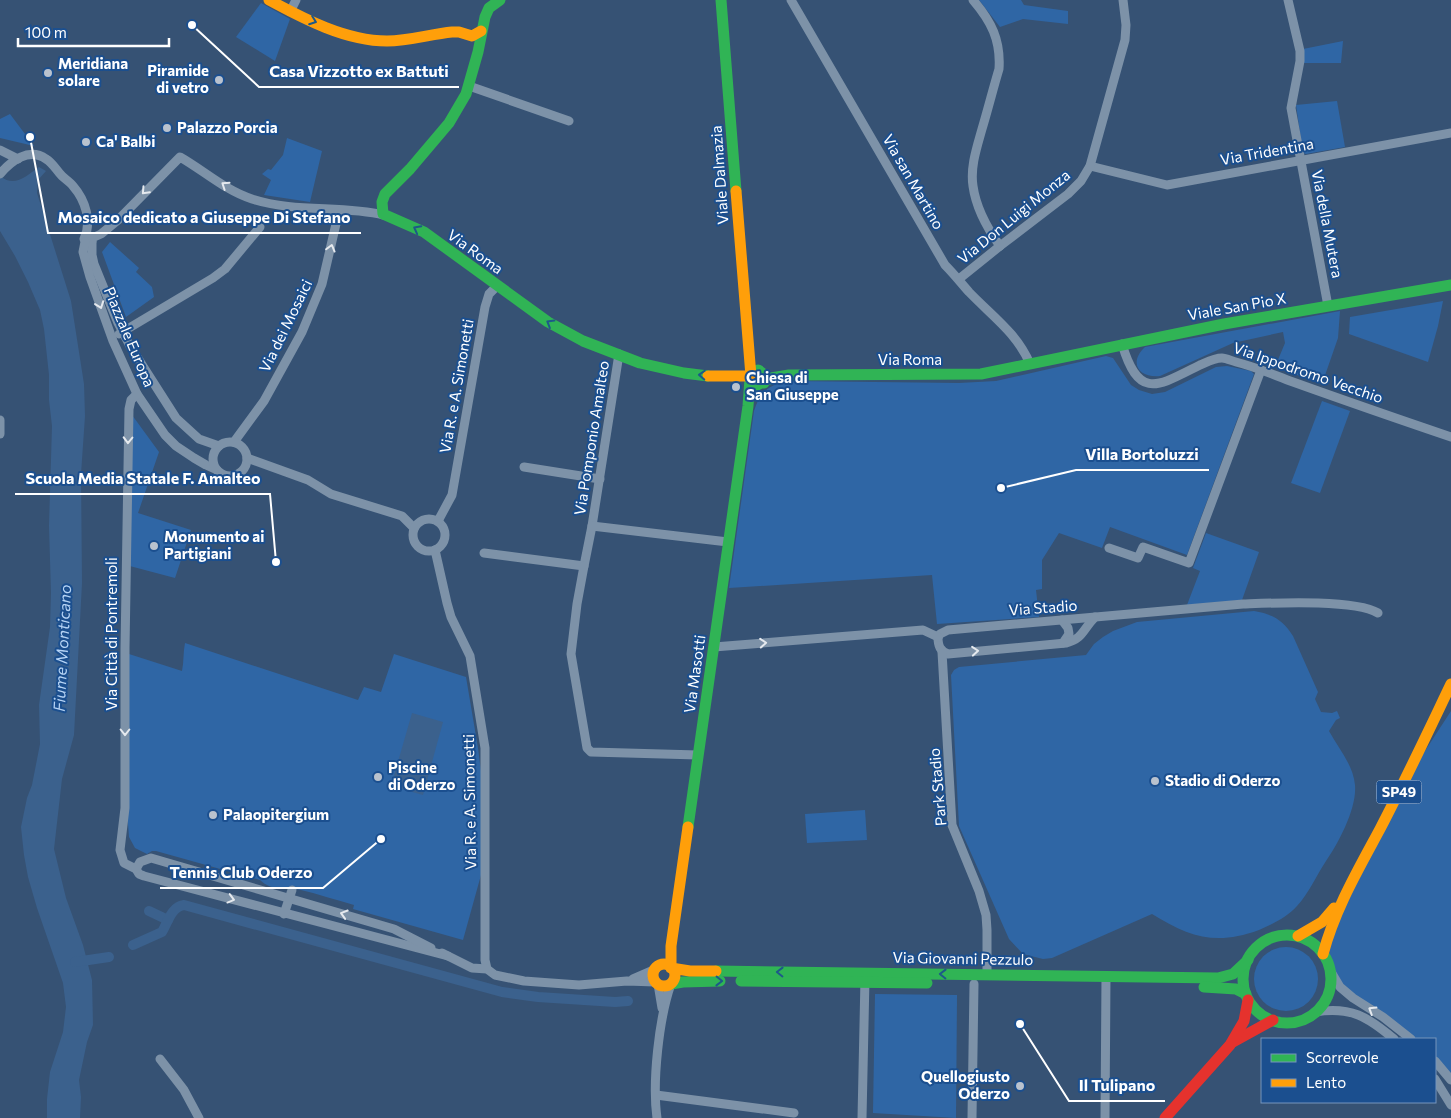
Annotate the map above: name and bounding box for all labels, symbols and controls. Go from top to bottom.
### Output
scale bar [18,15,169,47]
one-way arrow [308,15,317,25]
text: 100 m [25,23,67,41]
place label: Meridiana solare [58,54,128,89]
callout: Casa Vizzotto ex Battuti [259,56,459,87]
place label: Piramide di vetro [147,61,209,96]
text: Casa Vizzotto ex Battuti [269,61,449,80]
marker: Meridiana solare [42,67,54,79]
marker: Piramide di vetro [213,74,225,86]
place label: Palazzo Porcia [177,118,278,136]
marker: Palazzo Porcia [161,122,173,134]
street label: Viale Dalmazia [707,125,731,225]
street label: Via san Martino [879,131,948,232]
place label: Ca' Balbi [96,132,155,150]
street label: Via Tridentina [1219,134,1315,168]
marker: Ca' Balbi [80,136,92,148]
street label: Via Don Luigi Monza [954,165,1073,267]
street label: Via della Mutera [1309,168,1347,280]
one-way arrow [221,182,231,191]
one-way arrow [142,186,151,195]
callout: Mosaico dedicato a Giuseppe Di Stefano [48,202,361,233]
text: Mosaico dedicato a Giuseppe Di Stefano [58,207,351,226]
one-way arrow [413,225,422,235]
street label: Via Roma [444,225,507,277]
one-way arrow [325,243,336,252]
street label: Via dei Mosaici [255,276,315,375]
street label: Piazzale Europa [101,284,159,389]
street label: Viale San Pio X [1186,288,1288,324]
one-way arrow [94,300,104,308]
street label: Via R. e A. Simonetti [435,317,477,454]
one-way arrow [546,319,555,329]
street label: Via Ippodromo Vecchio [1231,338,1386,406]
street label: Via Roma [878,350,942,368]
street label: Via Pomponio Amalteo [570,359,612,516]
place label: Chiesa di San Giuseppe [746,368,839,403]
one-way arrow [698,370,706,381]
marker: Chiesa di San Giuseppe [730,381,742,393]
one-way arrow [123,436,133,444]
callout: Villa Bortoluzzi [1076,439,1209,470]
text: Villa Bortoluzzi [1085,444,1199,463]
callout: Scuola Media Statale F. Amalteo [15,463,270,494]
text: Scuola Media Statale F. Amalteo [26,468,261,487]
place label: Monumento ai Partigiani [164,527,264,562]
marker: Monumento ai Partigiani [148,540,160,552]
street label: Via Città di Pontremoli [102,557,120,711]
water label: Fiume Monticano [49,584,74,712]
street label: Via Stadio [1008,596,1078,618]
street label: Via Masotti [680,634,708,714]
one-way arrow [759,638,767,649]
one-way arrow [971,646,979,657]
one-way arrow [120,728,130,736]
street label: Via R. e A. Simonetti [459,734,479,870]
street label: Park Stadio [925,747,949,827]
place label: Piscine di Oderzo [388,758,456,793]
marker: Piscine di Oderzo [372,771,384,783]
place label: Stadio di Oderzo [1165,771,1280,789]
marker: Stadio di Oderzo [1149,775,1161,787]
road number: SP49 [1376,780,1422,804]
place label: Palaopitergium [223,805,329,823]
marker: Palaopitergium [207,809,219,821]
callout: Tennis Club Oderzo [160,857,323,888]
text: Tennis Club Oderzo [169,862,313,881]
one-way arrow [227,894,235,904]
one-way arrow [340,909,348,919]
street label: Via Giovanni Pezzulo [892,948,1034,968]
one-way arrow [776,967,784,977]
one-way arrow [938,969,946,979]
one-way arrow [716,976,723,986]
one-way arrow [1369,1007,1378,1017]
legend [1261,1038,1436,1103]
text: Scorrevole [1306,1048,1379,1066]
place label: Quellogiusto Oderzo [921,1067,1010,1102]
callout: Il Tulipano [1069,1070,1165,1101]
text: Lento [1306,1073,1346,1091]
text: Il Tulipano [1079,1075,1156,1094]
marker: Quellogiusto Oderzo [1014,1080,1026,1092]

